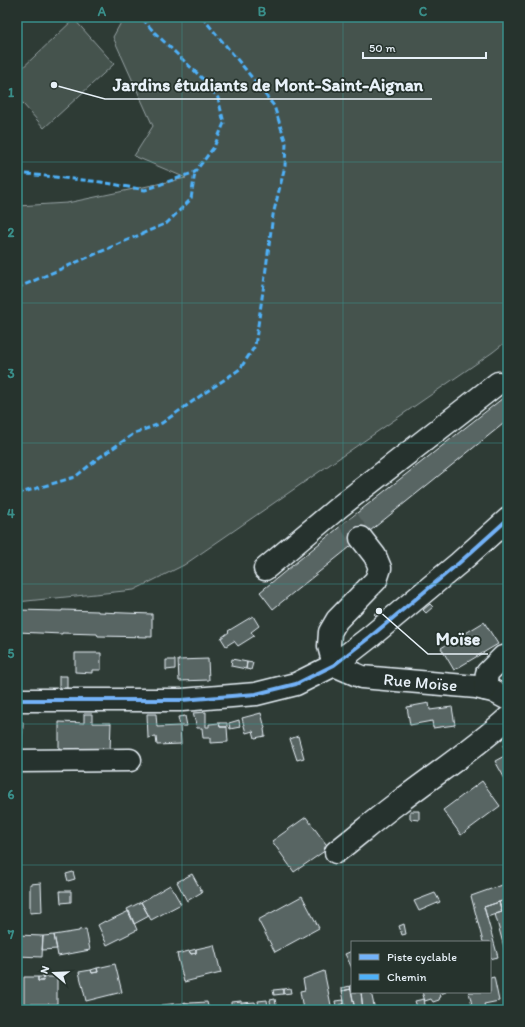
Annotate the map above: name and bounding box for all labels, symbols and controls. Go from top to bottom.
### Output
text: A [97,4,107,19]
text: B [258,4,267,19]
text: C [419,4,428,19]
scale bar [363,34,486,60]
text: 50 m [369,41,395,55]
callout: Jardins étudiants de Mont-Saint-Aignan [105,69,432,99]
text: Jardins étudiants de Mont-Saint-Aignan [112,74,424,96]
text: 1 [8,85,14,100]
text: 2 [8,225,15,240]
text: 3 [7,366,15,381]
text: 4 [7,506,15,521]
callout: Moïse [428,624,488,654]
text: Moïse [436,628,481,650]
text: 5 [8,646,15,661]
street label: Rue Moïse [383,669,458,695]
text: 6 [8,787,15,802]
text: 7 [7,927,15,942]
legend [351,941,491,993]
text: Piste cyclable [387,950,457,964]
north arrow [34,953,74,993]
text: N [38,964,52,976]
text: Chemin [387,970,427,984]

